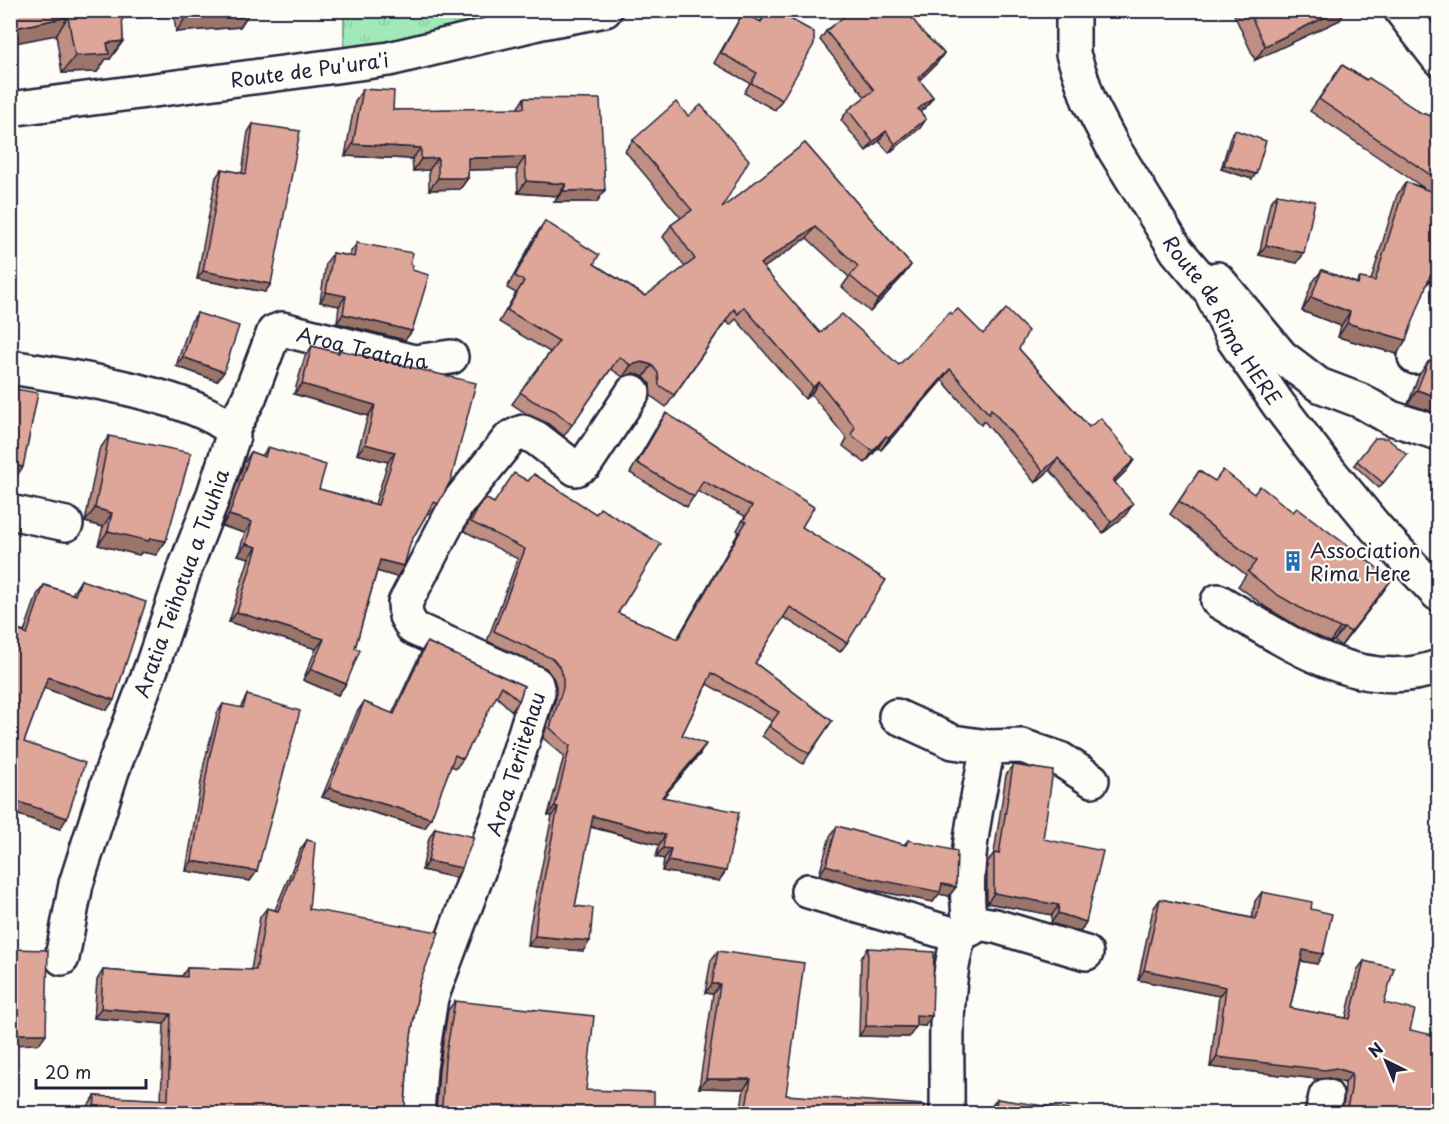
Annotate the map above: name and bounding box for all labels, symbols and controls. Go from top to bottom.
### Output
street label: Route de Pu'ura'i [228,44,391,95]
street label: Route de Rima HERE [1156,230,1289,411]
street label: Aroa Teataha [294,318,430,377]
street label: Aratia Teihotua a Tuuhia [126,465,236,701]
place label: Association Rima Here [1310,535,1421,588]
building icon: Association Rima Here [1281,549,1305,573]
street label: Aroa Teriitehau [478,688,552,840]
north arrow [1356,1031,1416,1091]
text: N [1362,1036,1388,1062]
scale bar [36,1052,146,1090]
text: 20 m [45,1058,91,1085]

